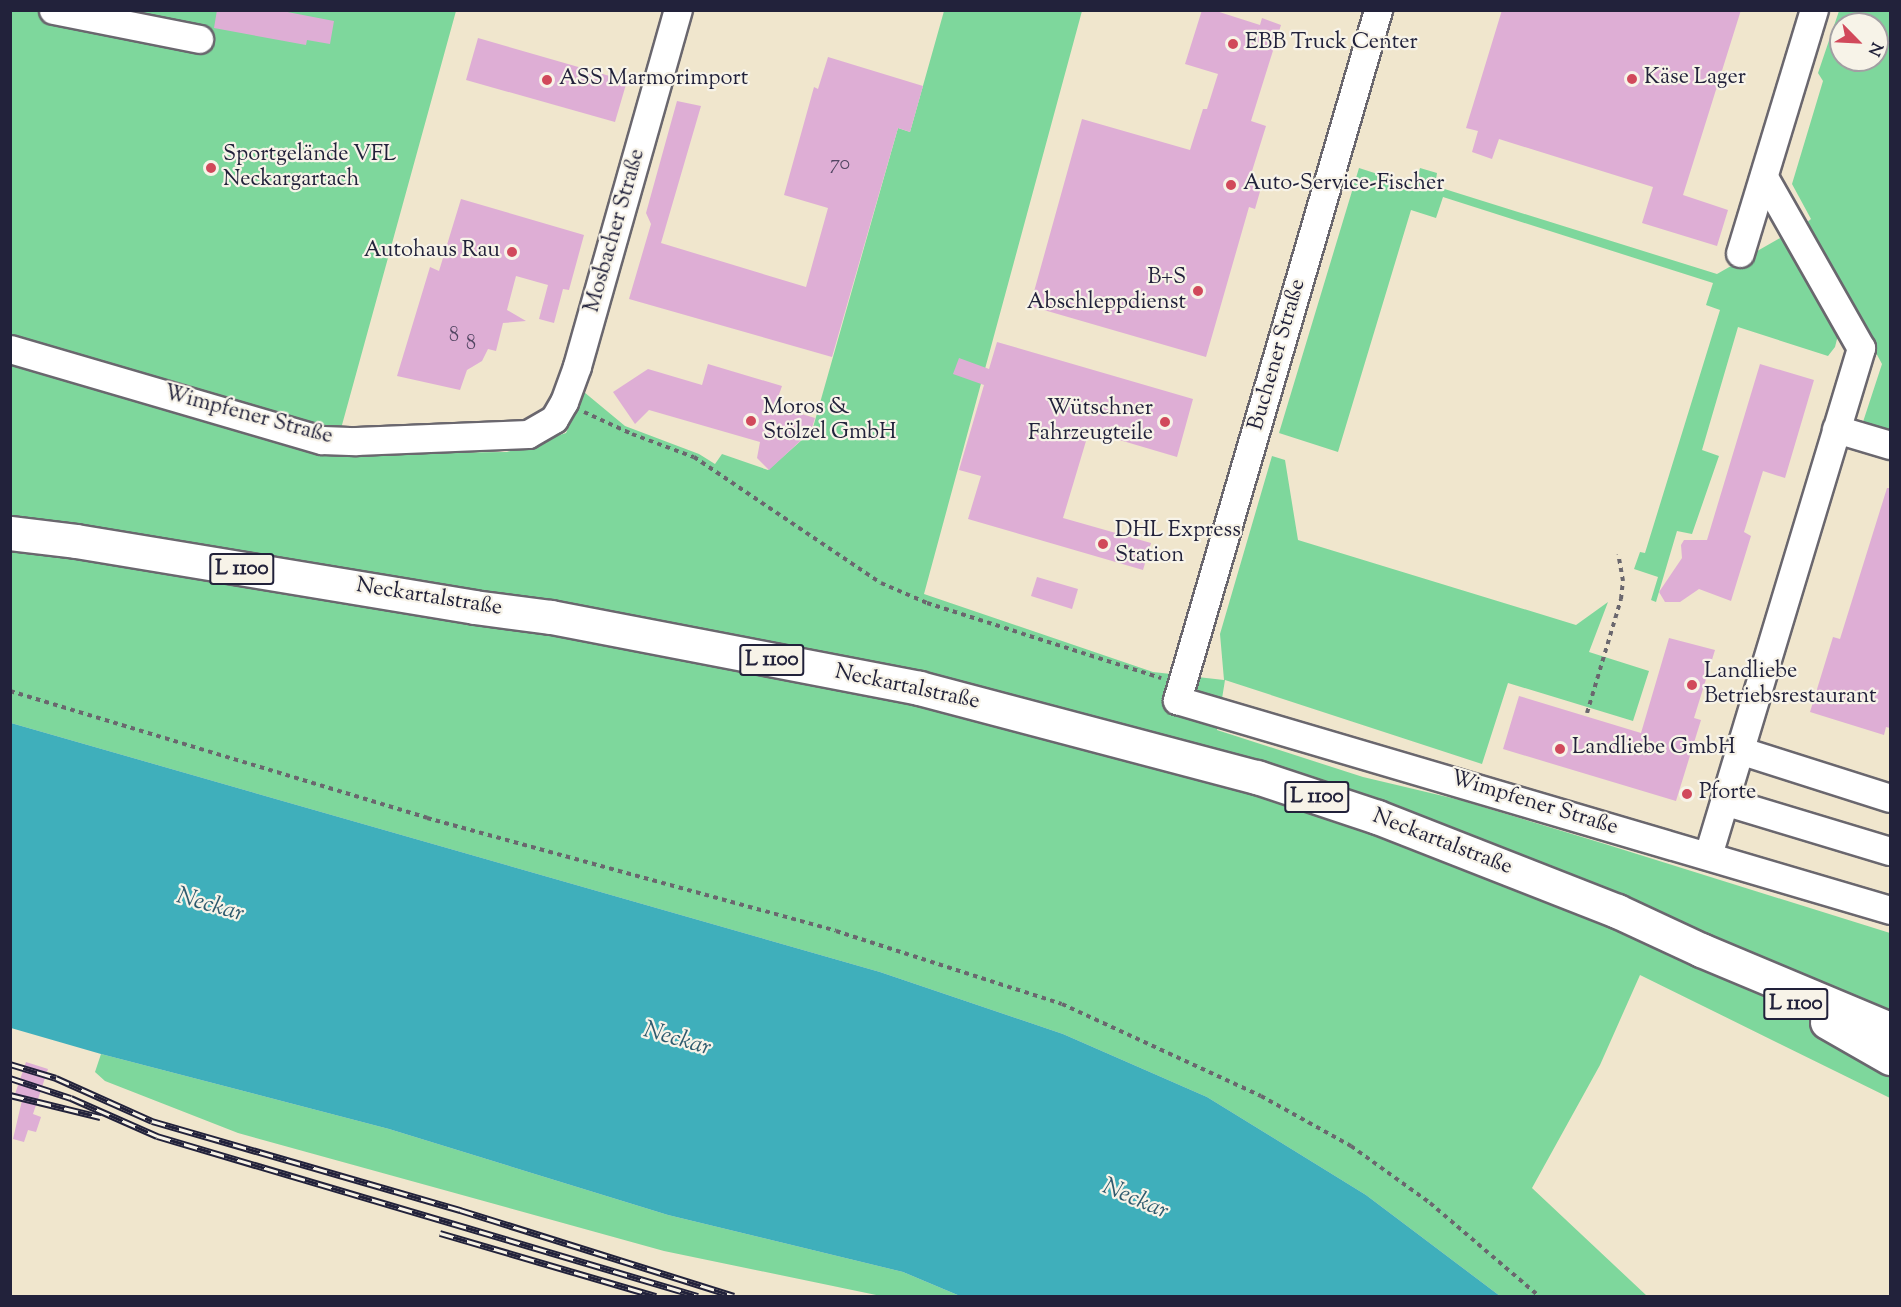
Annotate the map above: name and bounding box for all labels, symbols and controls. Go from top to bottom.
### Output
north arrow [1829,12,1889,72]
place label: EBB Truck Center [1245,31,1418,57]
marker: EBB Truck Center [1226,37,1240,51]
text: N [1861,38,1887,59]
place label: Käse Lager [1644,66,1746,92]
place label: ASS Marmorimport [559,67,748,93]
marker: Käse Lager [1625,72,1639,86]
marker: ASS Marmorimport [540,73,554,87]
place label: Sportgelände VFL Neckargartach [223,142,396,194]
street label: Mosbacher Straße [580,146,652,316]
house number: 70 [830,152,850,176]
marker: Sportgelände VFL Neckargartach [204,161,218,175]
place label: Auto-Service-Fischer [1243,172,1445,198]
marker: Auto-Service-Fischer [1224,178,1238,192]
place label: Autohaus Rau [364,239,500,265]
marker: Autohaus Rau [505,245,519,259]
place label: B+S Abschleppdienst [1027,265,1186,316]
street label: Buchener Straße [1244,276,1312,434]
marker: B+S Abschleppdienst [1191,284,1205,298]
house number: 8 [449,324,459,348]
house number: 8 [466,332,476,356]
street label: Wimpfener Straße [161,381,335,451]
place label: Moros & Stölzel GmbH [763,395,896,446]
place label: Wütschner Fahrzeugteile [1028,396,1153,448]
marker: Moros & Stölzel GmbH [744,414,758,428]
marker: Wütschner Fahrzeugteile [1158,415,1172,429]
place label: DHL Express Station [1115,518,1241,570]
marker: DHL Express Station [1096,537,1110,551]
road number: L 1100 [209,551,275,587]
street label: Neckartalstraße [354,573,504,623]
road number: L 1100 [739,642,805,678]
place label: Landliebe Betriebsrestaurant [1704,659,1877,710]
street label: Neckartalstraße [832,660,982,716]
marker: Landliebe Betriebsrestaurant [1685,678,1699,692]
place label: Landliebe GmbH [1572,736,1735,762]
marker: Landliebe GmbH [1553,742,1567,756]
street label: Wimpfener Straße [1447,766,1621,842]
road number: L 1100 [1284,779,1350,815]
place label: Pforte [1699,781,1756,807]
marker: Pforte [1680,787,1694,801]
street label: Neckartalstraße [1368,804,1516,882]
water label: Neckar [173,883,247,929]
road number: L 1100 [1763,986,1829,1022]
water label: Neckar [640,1017,714,1063]
water label: Neckar [1098,1173,1172,1227]

